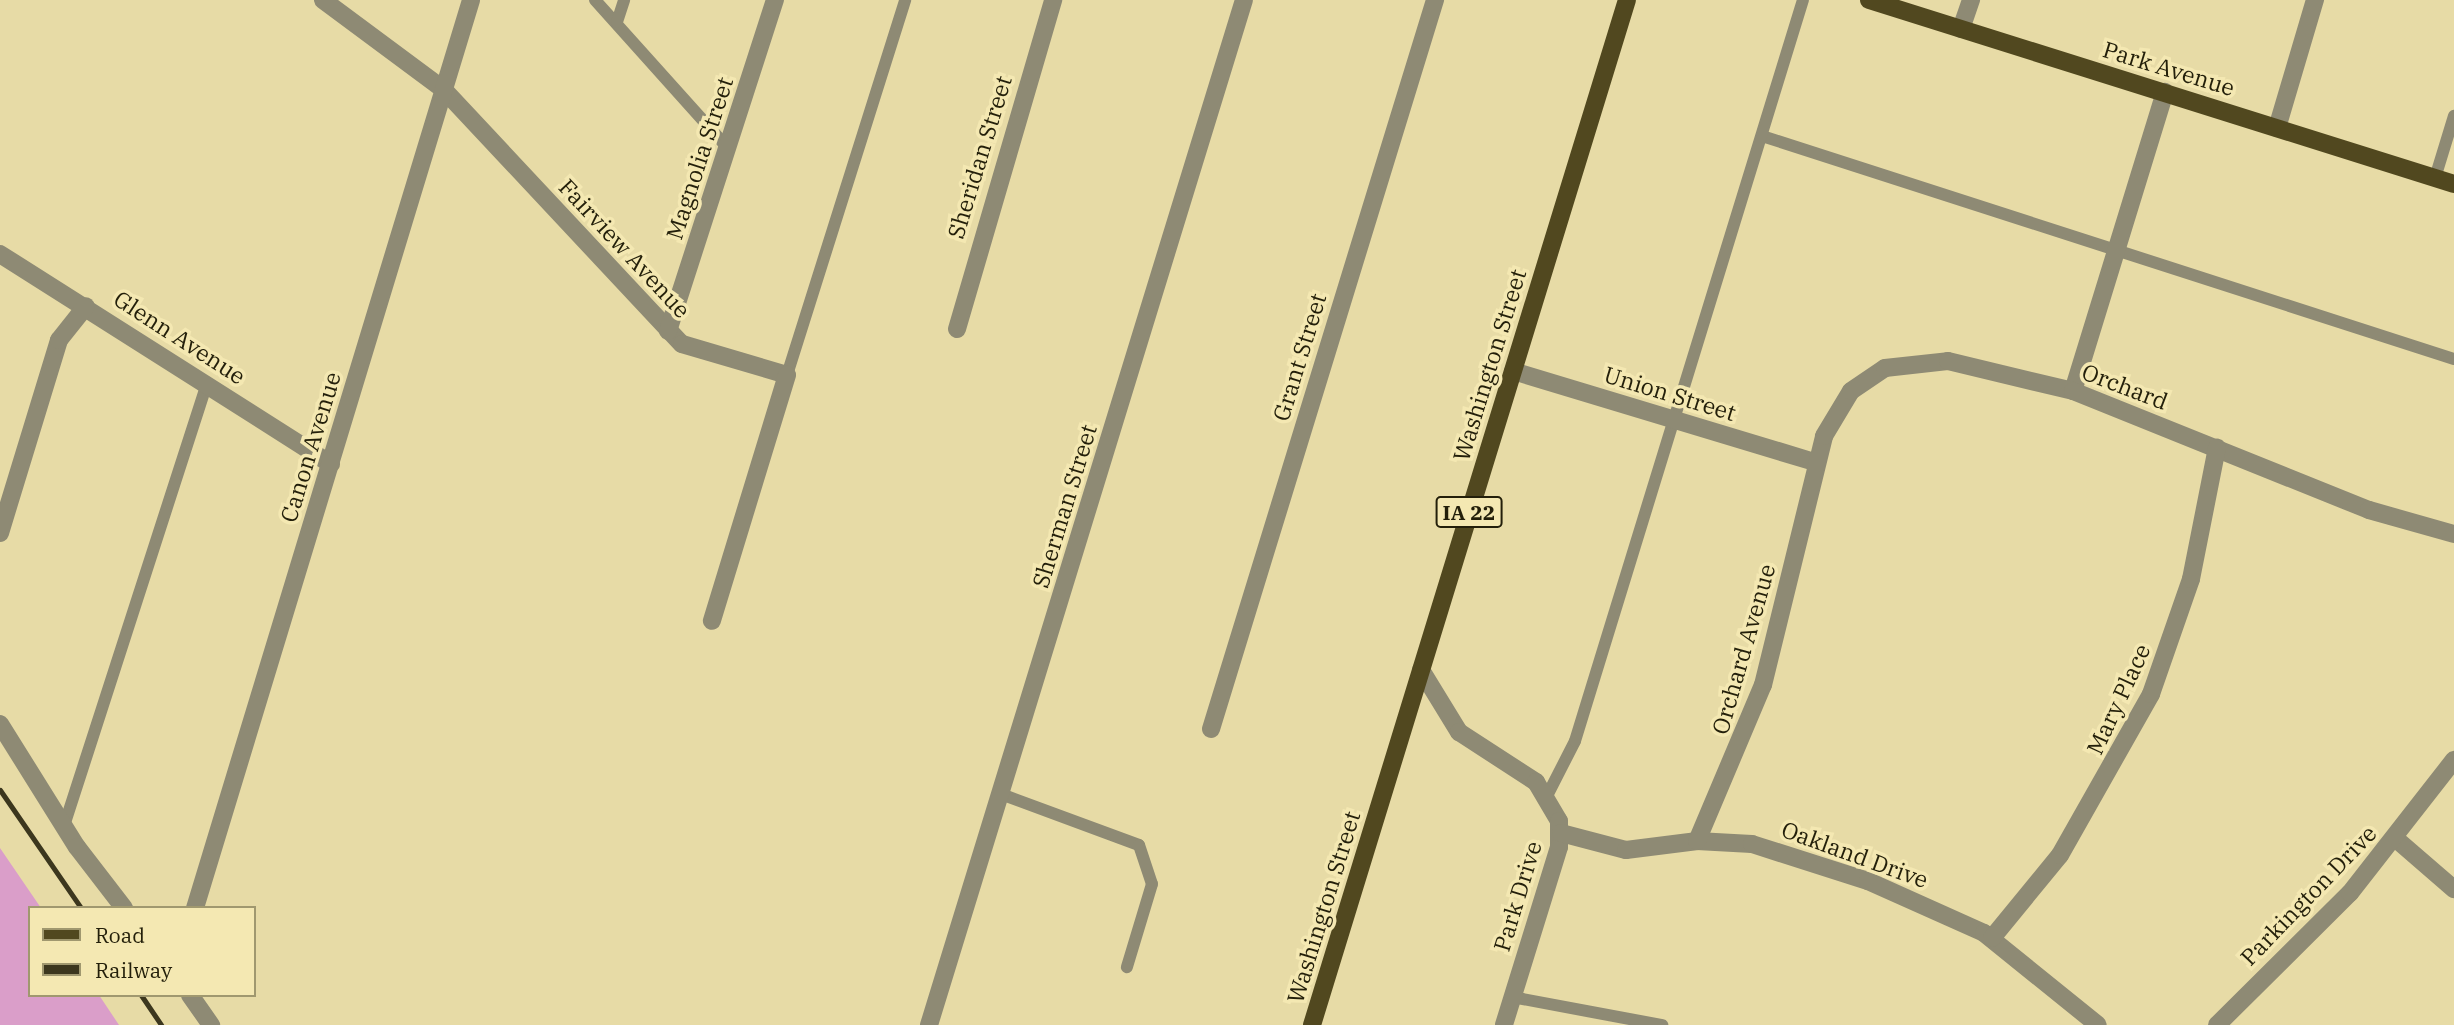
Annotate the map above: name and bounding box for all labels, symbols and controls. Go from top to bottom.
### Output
street label: Park Avenue [2100,35,2238,101]
street label: Sheridan Street [941,72,1017,242]
street label: Magnolia Street [660,73,738,243]
street label: Fairview Avenue [554,173,696,323]
street label: Washington Street [1447,266,1531,464]
street label: Glenn Avenue [109,284,251,390]
street label: Grant Street [1266,290,1332,424]
street label: Orchard [2078,357,2172,415]
street label: Union Street [1601,360,1739,426]
street label: Canon Avenue [274,368,346,526]
street label: Sherman Street [1026,421,1102,591]
road number: IA 22 [1434,494,1504,530]
street label: Orchard Avenue [1706,561,1780,737]
street label: Mary Place [2080,639,2156,759]
street label: Washington Street [1281,808,1365,1006]
street label: Oakland Drive [1778,815,1932,893]
street label: Parkington Drive [2234,819,2382,971]
street label: Park Drive [1487,838,1547,954]
legend [28,906,256,997]
text: Road [95,921,145,949]
text: Railway [95,956,172,984]

